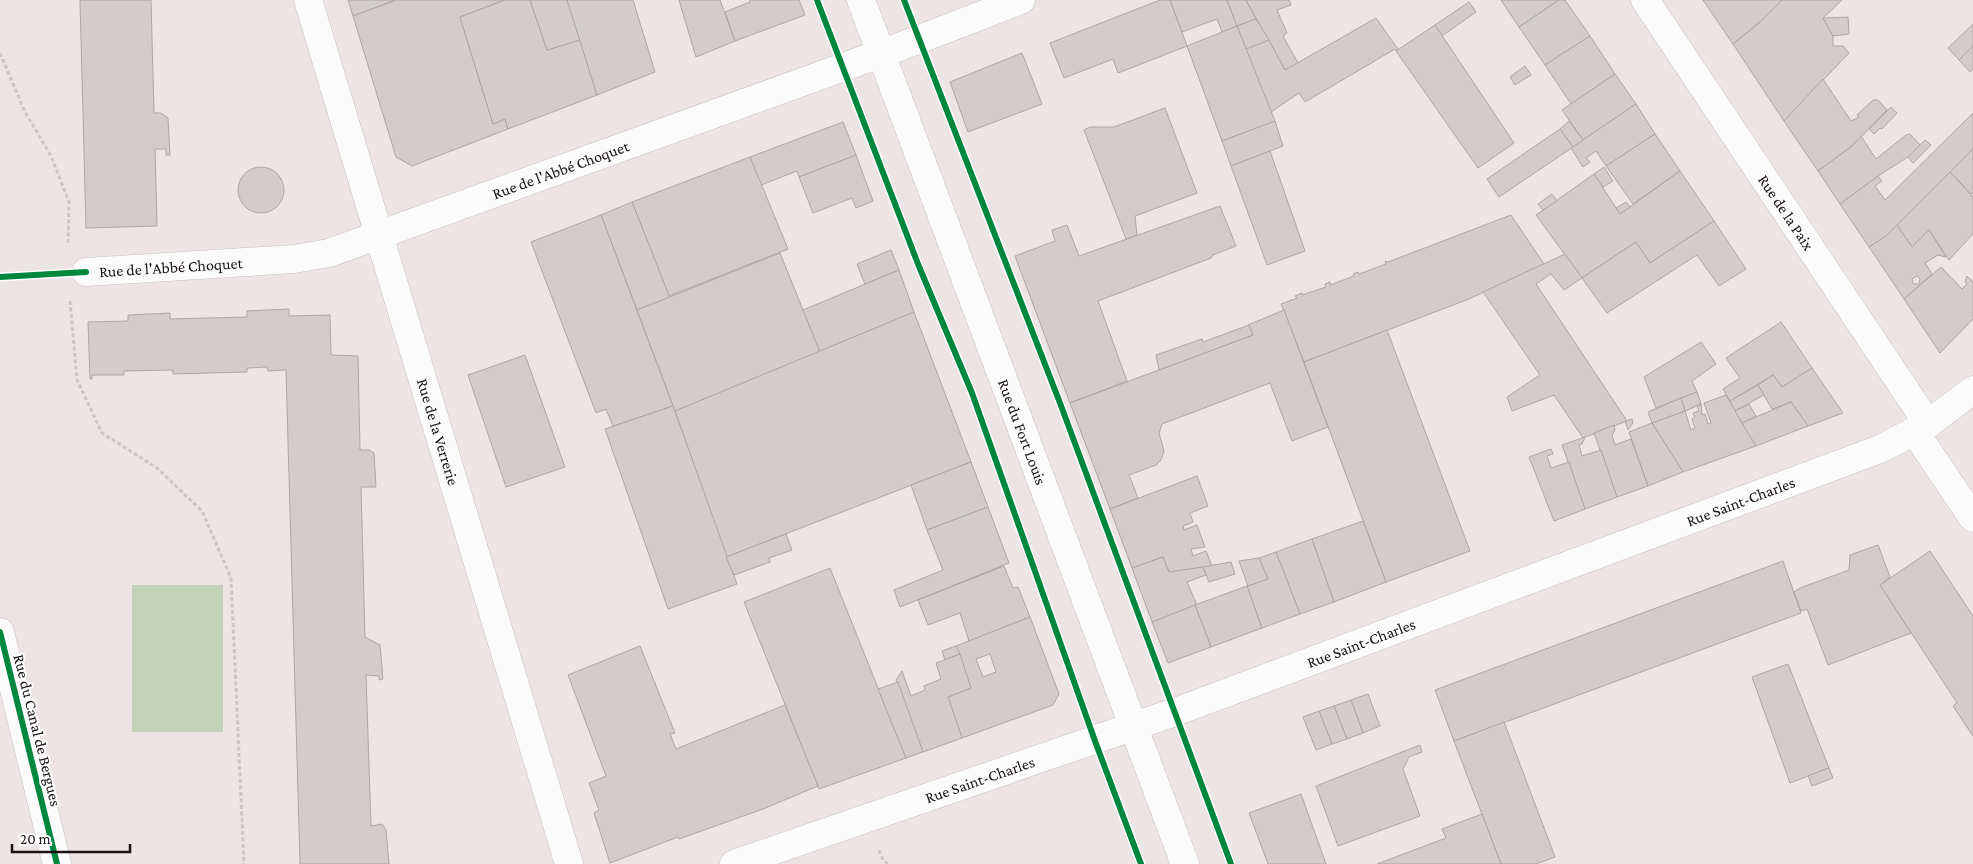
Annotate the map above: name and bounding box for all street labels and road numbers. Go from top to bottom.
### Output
street label: Rue de l'Abbé Choquet [490,137,632,202]
street label: Rue de la Paix [1755,171,1818,254]
street label: Rue de l'Abbé Choquet [99,254,244,280]
street label: Rue de la Verrerie [414,376,462,487]
street label: Rue du Fort Louis [995,377,1050,487]
street label: Rue Saint-Charles [1684,474,1797,529]
street label: Rue Saint-Charles [1305,615,1418,671]
street label: Rue du Canal de Bergues [9,652,65,808]
street label: Rue Saint-Charles [923,753,1037,806]

